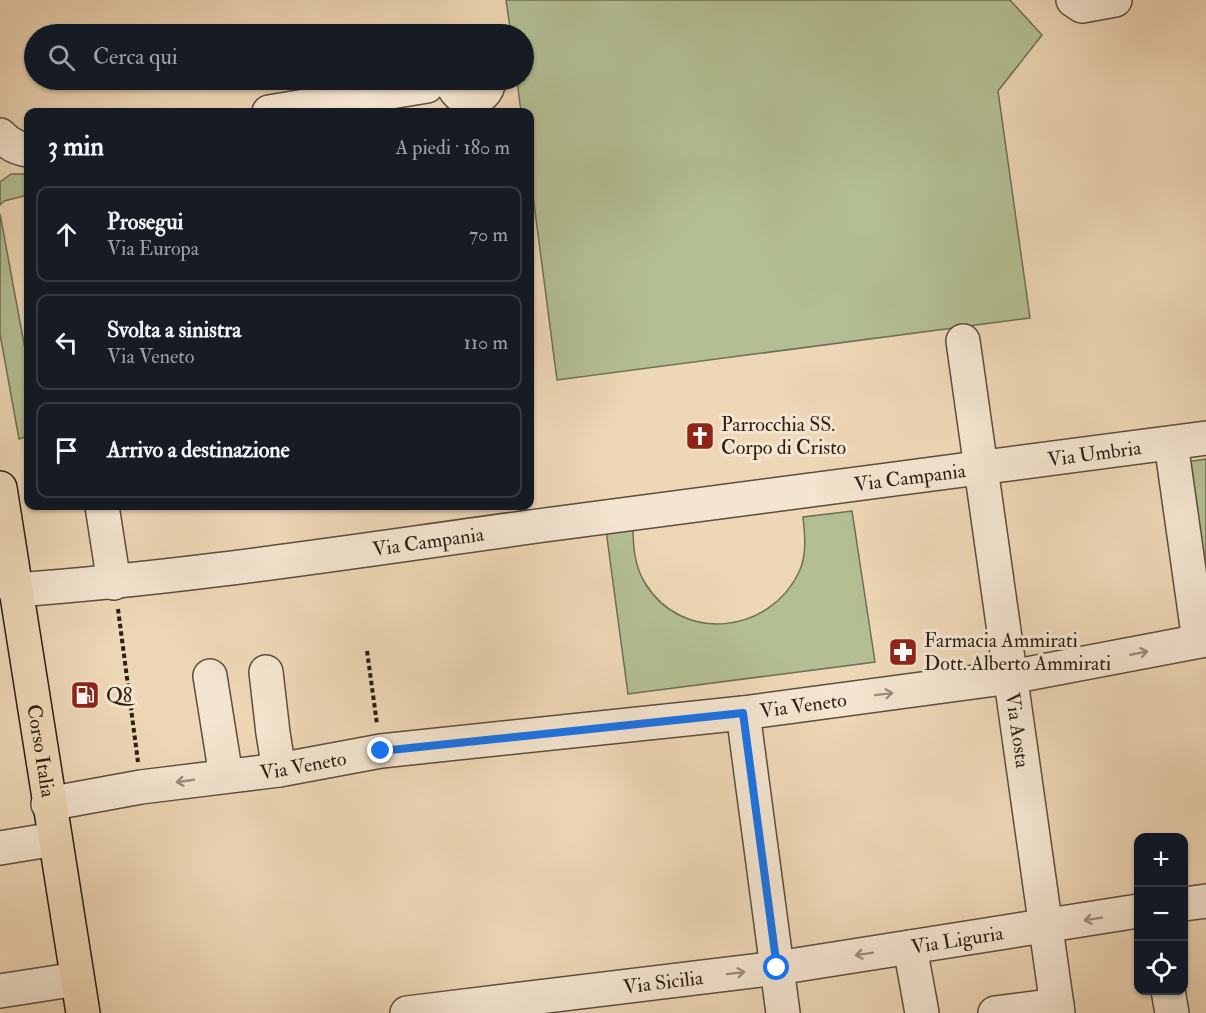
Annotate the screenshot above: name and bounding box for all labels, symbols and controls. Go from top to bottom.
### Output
search box [24,24,534,90]
icon: search [45,41,78,74]
text: Cerca qui [93,43,178,71]
text: 3 min [48,131,104,163]
text: A piedi · 180 m [395,135,510,160]
text: Prosegui [107,208,183,236]
icon: ahead [50,218,83,251]
text: 70 m [469,222,508,247]
text: Via Europa [107,236,199,261]
text: Svolta a sinistra [107,316,241,344]
icon: left [50,326,83,359]
text: 110 m [464,330,508,355]
text: Via Veneto [107,344,194,369]
place label: Parrocchia SS. Corpo di Cristo [721,412,846,461]
church icon: Parrocchia SS. Corpo di Cristo [684,420,716,452]
icon: arrive [50,434,83,467]
street label: Via Umbria [1046,435,1144,472]
text: Arrivo a destinazione [107,436,290,464]
street label: Via Campania [853,458,968,497]
street label: Via Campania [371,521,486,562]
place label: Farmacia Ammirati Dott. Alberto Ammirati [924,628,1111,676]
pharmacy icon: Farmacia Ammirati Dott. Alberto Ammirati [887,636,919,668]
one-way arrow [1128,647,1148,658]
fuel station icon: Q8 [69,679,101,711]
place label: Q8 [106,683,136,708]
street label: Via Veneto [758,687,848,724]
one-way arrow [874,688,893,699]
street label: Via Aosta [1000,691,1035,770]
street label: Corso Italia [21,703,61,800]
route end [367,737,393,763]
street label: Via Veneto [258,746,348,785]
one-way arrow [175,776,195,787]
map controls [1134,833,1188,995]
button: + [1134,833,1188,887]
button: − [1134,887,1188,941]
one-way arrow [1083,913,1103,924]
street label: Via Liguria [909,920,1006,960]
button: locate [1134,941,1188,995]
one-way arrow [855,949,875,960]
route start [763,954,789,980]
street label: Via Sicilia [622,965,705,1000]
one-way arrow [725,967,745,978]

